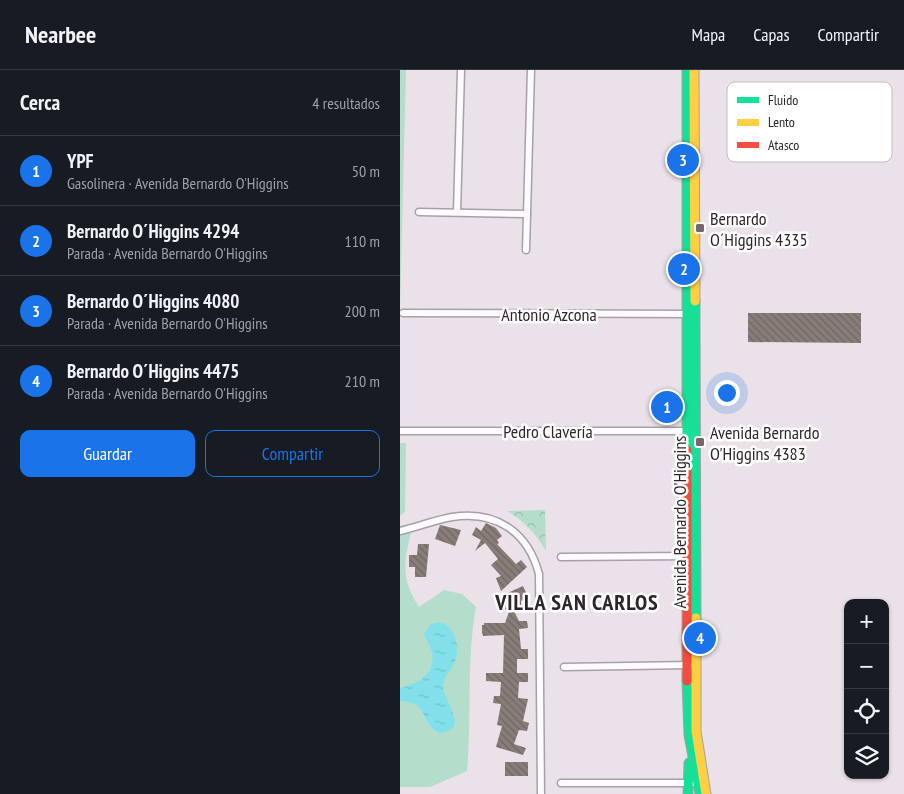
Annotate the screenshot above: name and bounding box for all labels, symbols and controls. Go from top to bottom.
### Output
text: Nearbee [25,19,96,50]
text: Mapa [692,23,725,46]
text: Capas [753,23,790,46]
text: Compartir [818,23,879,46]
legend [727,82,892,162]
text: Cerca [20,89,60,116]
text: Fluido [768,91,798,109]
text: 4 resultados [312,93,380,113]
text: Lento [768,113,795,131]
text: Atasco [768,136,799,154]
pin: 3 [667,141,699,179]
text: YPF [67,149,93,173]
text: 1 [32,161,40,181]
text: 50 m [352,161,380,181]
text: Gasolinera · Avenida Bernardo O'Higgins [67,173,289,193]
place label: Bernardo O´Higgins 4335 [710,207,808,251]
text: Bernardo O´Higgins 4294 [67,219,239,243]
marker: Bernardo O´Higgins 4335 [694,222,706,234]
text: 2 [32,231,40,251]
text: 110 m [345,231,380,251]
text: Parada · Avenida Bernardo O'Higgins [67,243,268,263]
pin: 2 [668,250,700,288]
text: Bernardo O´Higgins 4080 [67,289,239,313]
text: 3 [32,301,40,321]
text: 200 m [345,301,380,321]
street label: Antonio Azcona [501,303,597,326]
text: Parada · Avenida Bernardo O'Higgins [67,313,268,333]
text: Bernardo O´Higgins 4475 [67,359,239,383]
text: 4 [32,371,40,391]
text: 210 m [345,371,380,391]
your location [714,380,740,406]
text: Parada · Avenida Bernardo O'Higgins [67,383,268,403]
pin: 1 [651,388,683,426]
street label: Pedro Clavería [503,420,593,443]
place label: Avenida Bernardo O'Higgins 4383 [710,421,820,465]
button: Guardar [20,430,195,477]
button: Compartir [205,430,380,477]
street label: Avenida Bernardo O'Higgins [668,436,691,608]
marker: Avenida Bernardo O'Higgins 4383 [694,436,706,448]
district label: VILLA SAN CARLOS [494,588,659,616]
map controls [844,599,889,779]
button: + [844,599,889,644]
pin: 4 [684,619,716,657]
button: − [844,644,889,689]
button: locate [844,689,889,734]
button: layers [844,734,889,779]

